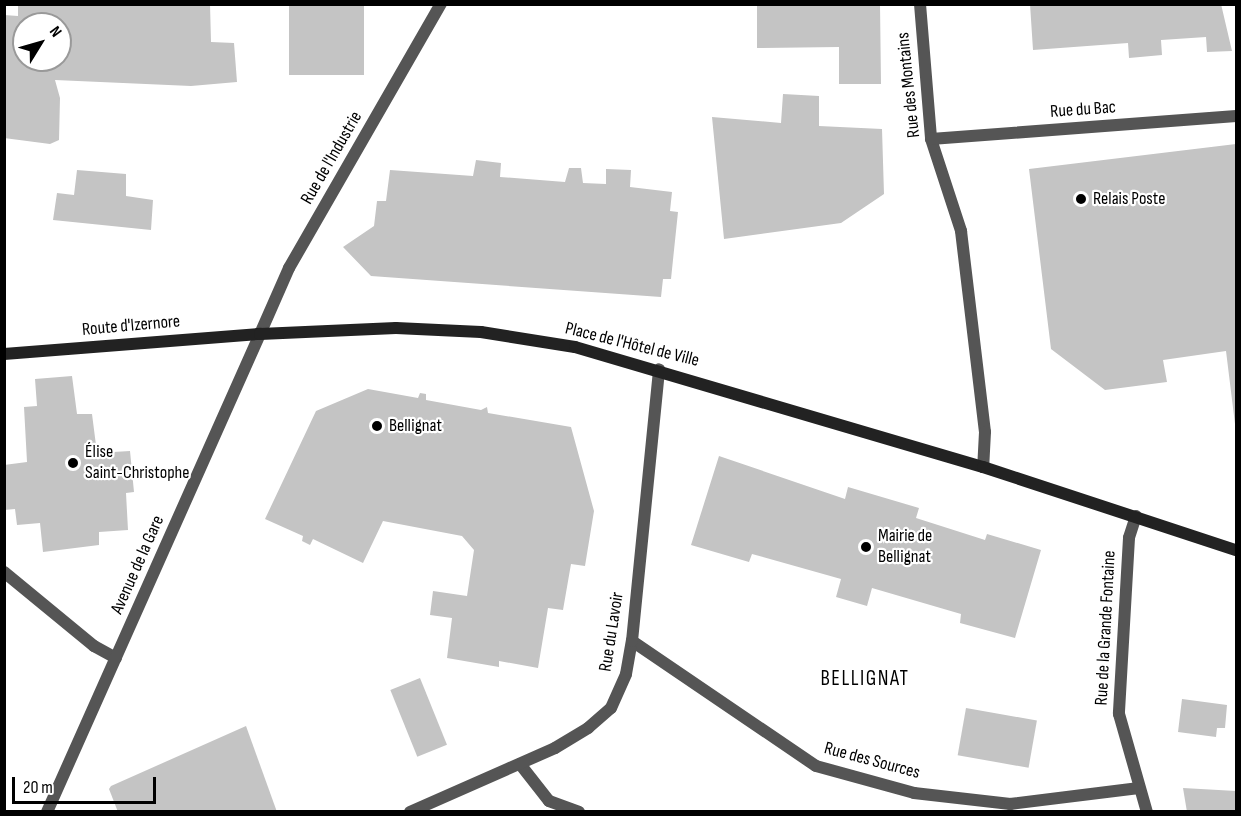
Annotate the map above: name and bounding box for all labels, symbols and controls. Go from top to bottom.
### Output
north arrow [12,12,72,72]
text: N [45,23,65,41]
street label: Rue des Montains [893,31,925,139]
street label: Rue du Bac [1049,97,1117,123]
street label: Rue de l'Industrie [297,108,367,208]
place label: Relais Poste [1093,188,1165,210]
marker: Relais Poste [1074,192,1088,206]
street label: Route d'Izernore [81,311,181,341]
street label: Place de l'Hôtel de Ville [563,318,701,372]
place label: Bellignat [389,415,442,437]
marker: Bellignat [370,419,384,433]
place label: Élise Saint-Christophe [85,442,190,484]
marker: Élise Saint-Christophe [66,456,80,470]
street label: Avenue de la Gare [107,512,169,618]
place label: Mairie de Bellignat [878,526,932,568]
marker: Mairie de Bellignat [859,540,873,554]
street label: Rue de la Grande Fontaine [1091,550,1121,706]
street label: Rue du Lavoir [595,591,629,673]
district label: BELLIGNAT [820,666,910,692]
street label: Rue des Sources [822,738,922,784]
scale bar [15,765,159,803]
text: 20 m [23,777,53,798]

